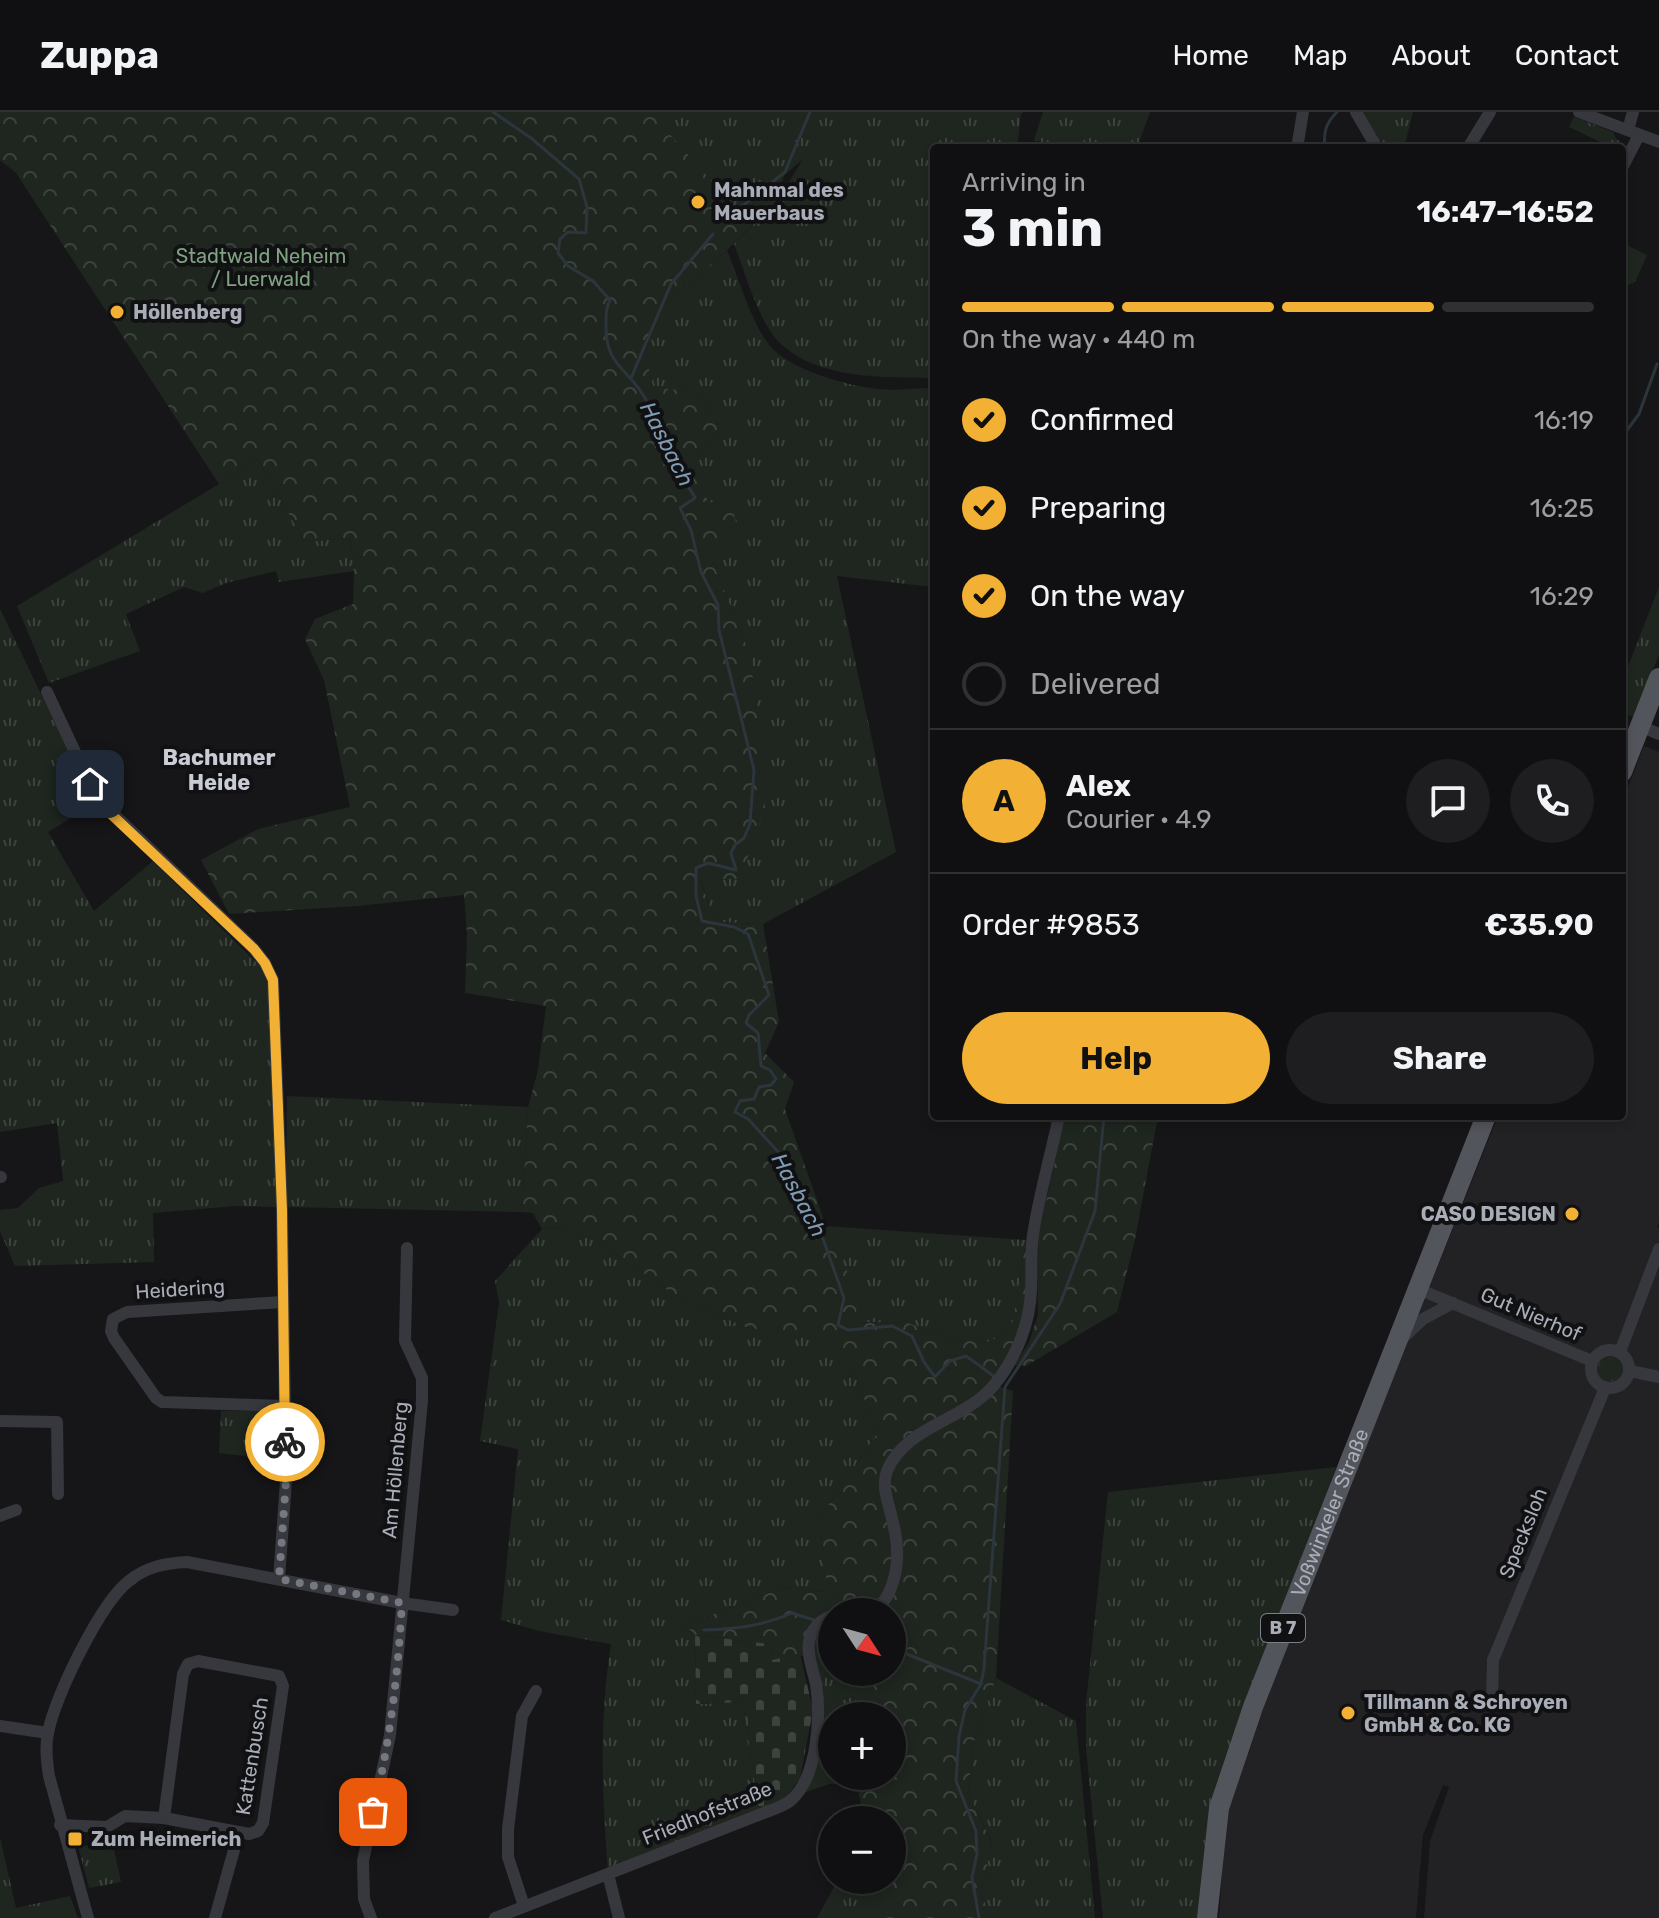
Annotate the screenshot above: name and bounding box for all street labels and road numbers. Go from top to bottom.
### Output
street label: Heidering [134,1274,226,1304]
street label: Gut Nierhof [1477,1282,1585,1346]
street label: Am Höllenberg [377,1401,413,1539]
street label: Voßwinkeler Straße [1286,1425,1374,1600]
street label: Specksloh [1494,1484,1552,1582]
road number: B 7 [1261,1614,1305,1642]
street label: Kattenbusch [231,1695,273,1817]
street label: Friedhofstraße [639,1776,775,1850]

